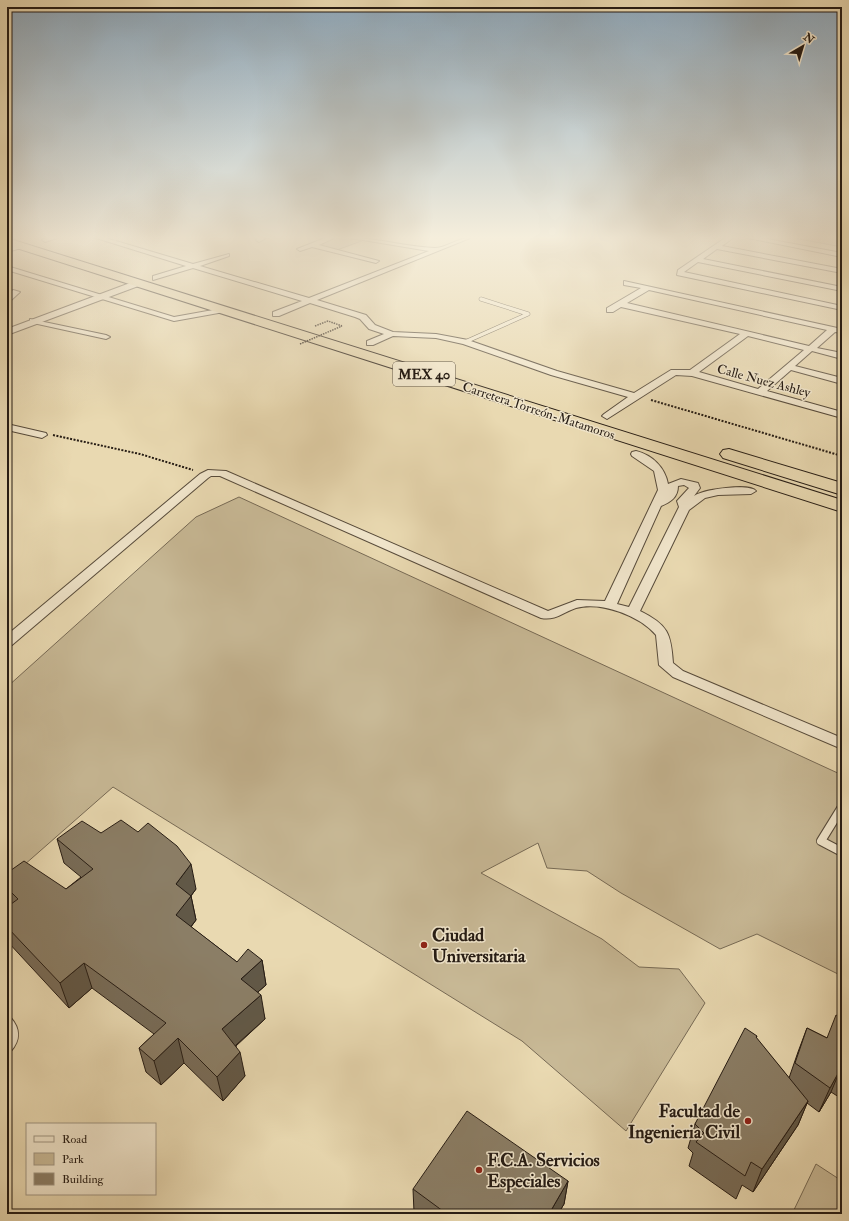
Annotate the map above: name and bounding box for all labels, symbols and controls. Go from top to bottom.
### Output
north arrow [783,26,823,66]
text: N [800,30,818,47]
street label: Calle Nuez Ashley [715,361,812,402]
road number: MEX 40 [393,362,455,386]
street label: Carretera Torreón-Matamoros [460,379,617,443]
place label: Ciudad Universitaria [432,924,526,968]
marker: Ciudad Universitaria [419,940,429,950]
place label: Facultad de Ingenieria Civil [628,1100,740,1144]
marker: Facultad de Ingenieria Civil [743,1116,753,1126]
legend [26,1123,156,1195]
text: Road [62,1132,87,1147]
place label: F.C.A. Servicios Especiales [487,1149,600,1193]
text: Park [62,1152,84,1167]
marker: F.C.A. Servicios Especiales [474,1165,484,1175]
text: Building [62,1172,105,1187]

